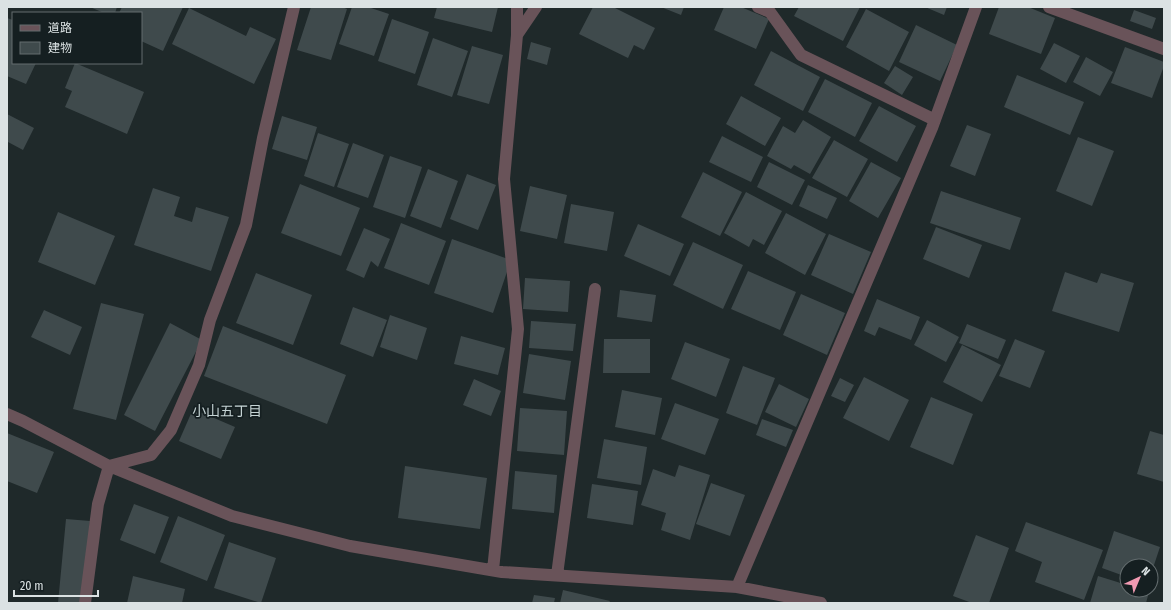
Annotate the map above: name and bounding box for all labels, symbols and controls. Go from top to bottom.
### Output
legend [12,12,142,64]
text: 道路 [48,21,72,35]
text: 建物 [48,41,72,55]
district label: 小山五丁目 [192,403,262,420]
north arrow [1119,558,1159,598]
text: N [1139,564,1152,578]
scale bar [14,572,98,598]
text: 20 m [20,579,44,593]

